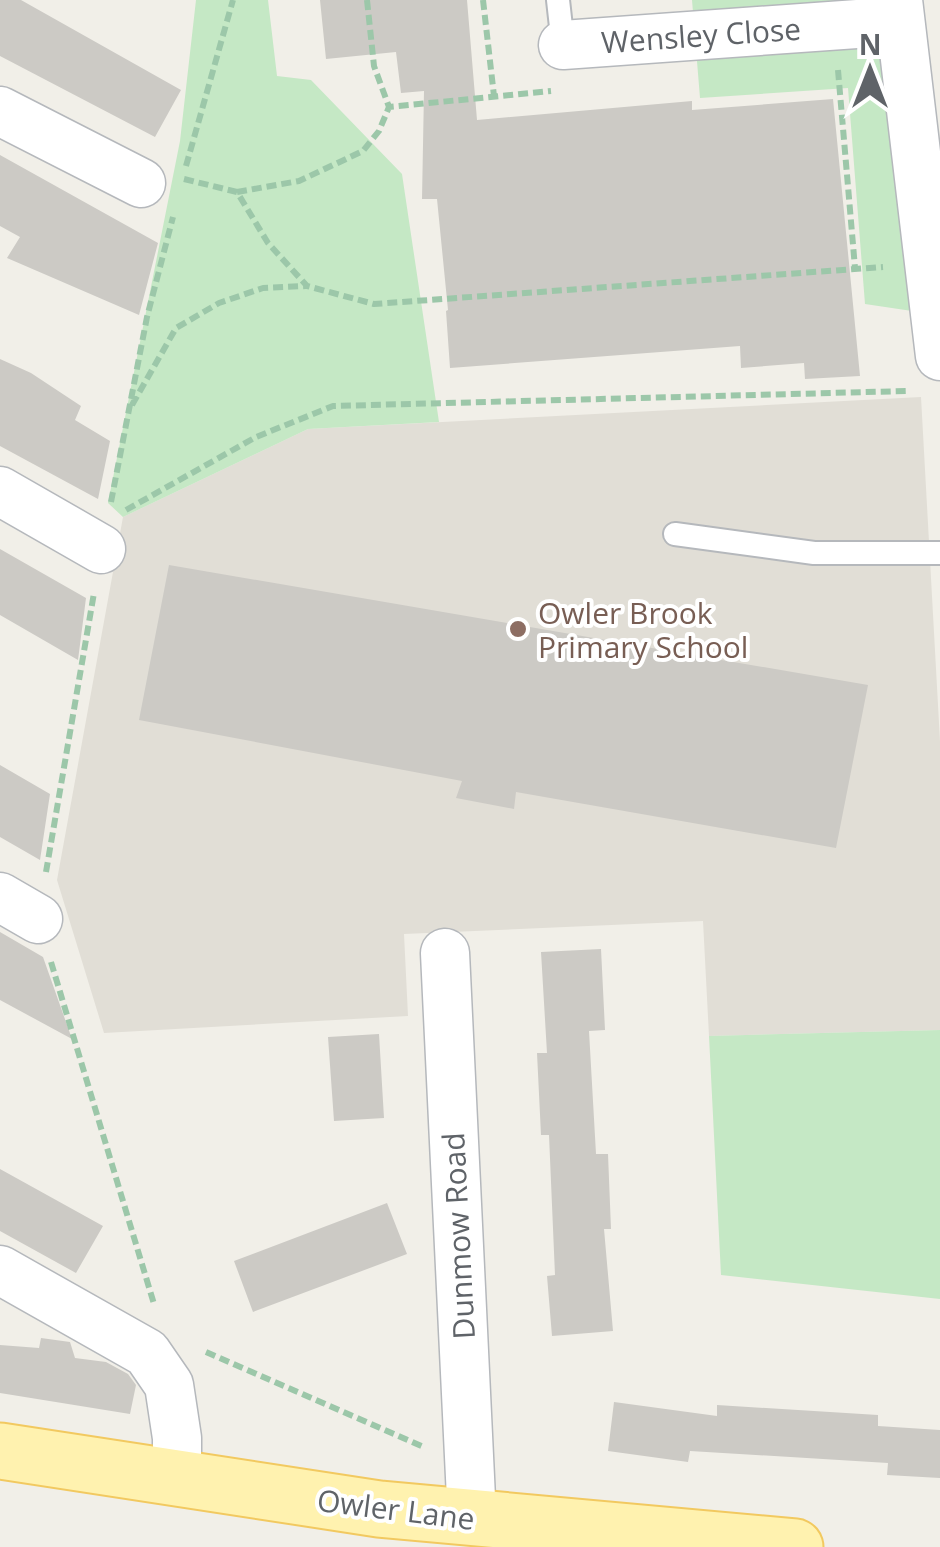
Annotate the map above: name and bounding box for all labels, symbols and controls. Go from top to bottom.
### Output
street label: Wensley Close [600,8,802,62]
north arrow [820,20,920,120]
text: N [859,25,881,63]
place label: Owler Brook Primary School [538,592,748,667]
marker: Owler Brook Primary School [507,618,529,640]
street label: Dunmow Road [432,1132,484,1340]
street label: Owler Lane [315,1479,477,1539]

